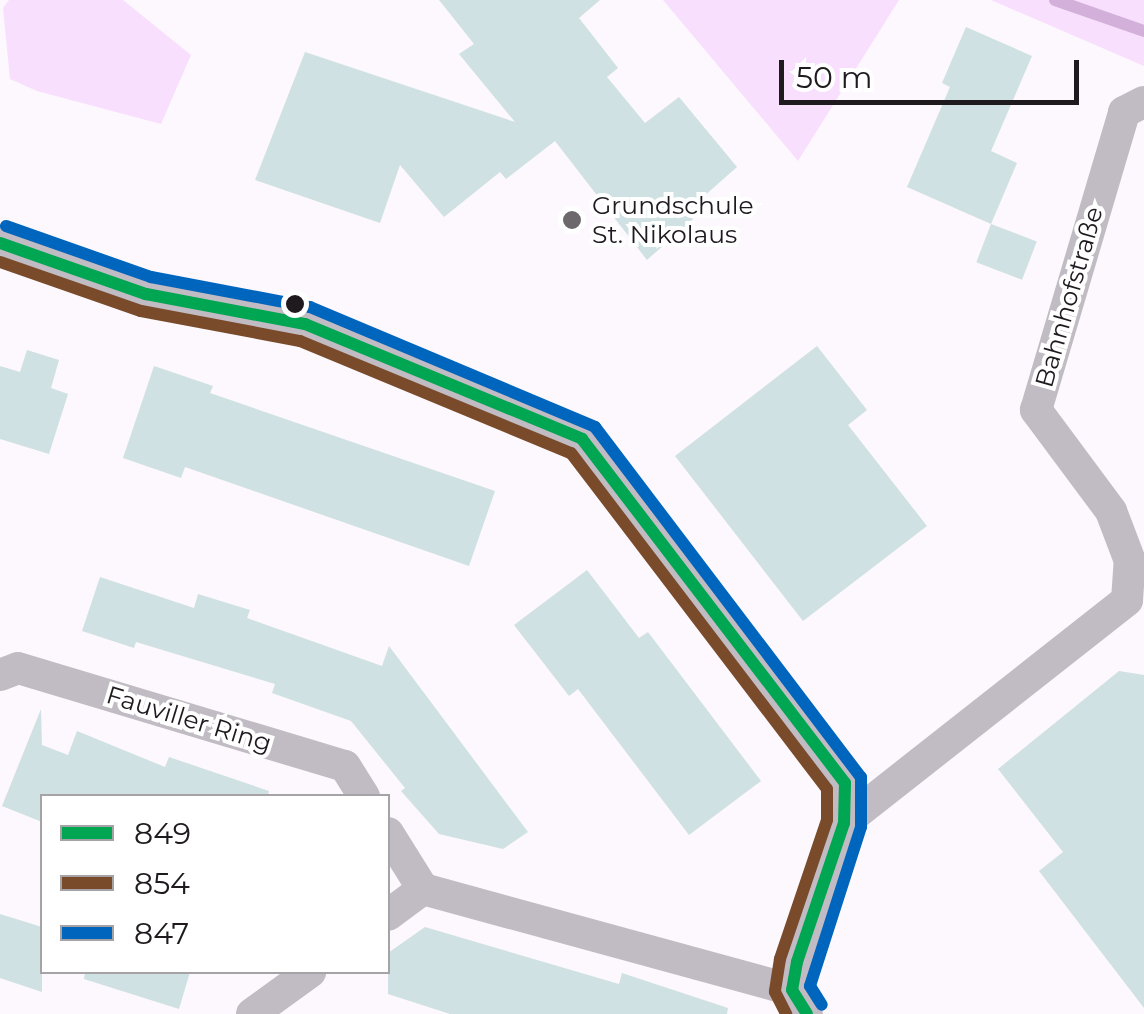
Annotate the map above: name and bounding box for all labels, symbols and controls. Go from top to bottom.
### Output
scale bar [784,40,1084,102]
text: 50 m [796,59,873,96]
place label: Grundschule St. Nikolaus [592,191,754,250]
street label: Bahnhofstraße [1029,203,1109,391]
marker: Grundschule St. Nikolaus [561,209,583,231]
unlabelled marker [285,294,305,314]
street label: Fauviller Ring [103,680,275,758]
legend [40,794,390,974]
text: 849 [134,815,191,852]
text: 854 [134,865,190,902]
text: 847 [134,915,189,952]

